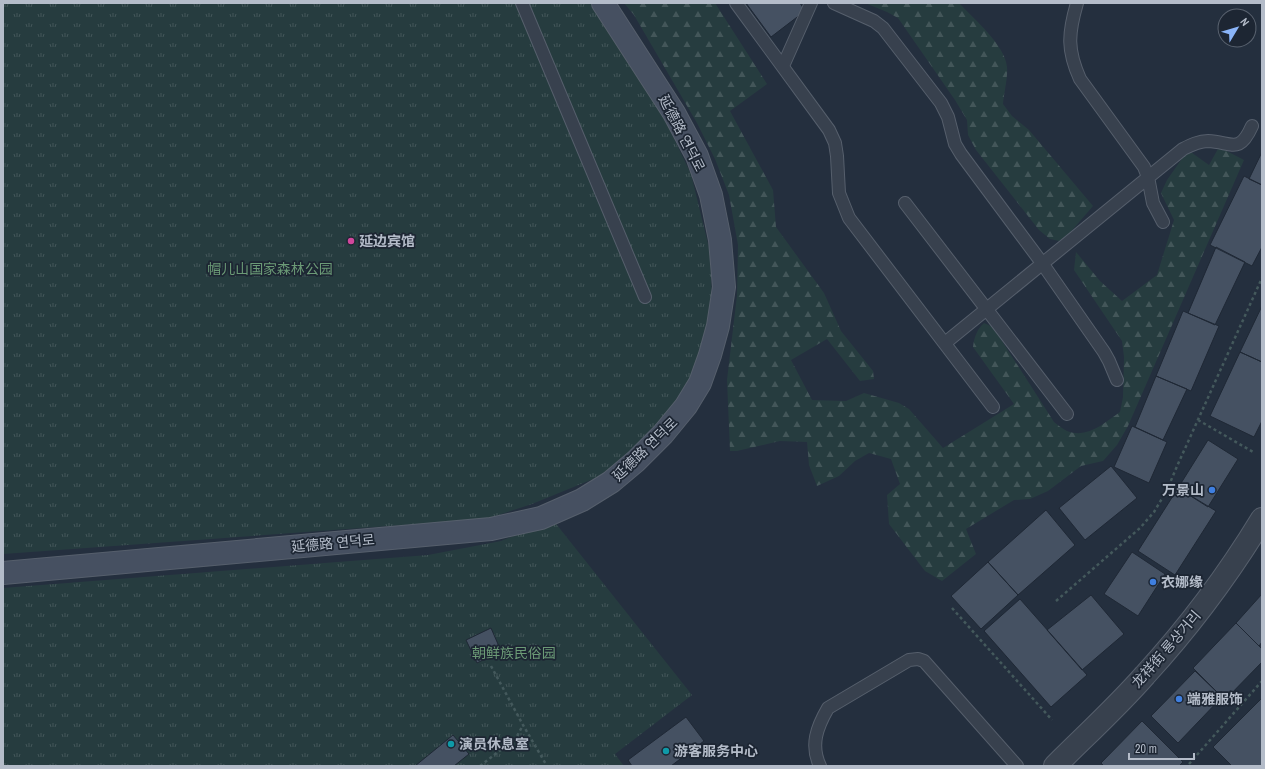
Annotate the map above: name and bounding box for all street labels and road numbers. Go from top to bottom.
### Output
street label: 延德路 연덕로 [655,92,709,175]
street label: 延德路 연덕로 [609,413,681,485]
street label: 延德路 연덕로 [290,530,376,556]
street label: 龙祥街 룡상거리 [1127,607,1205,691]

